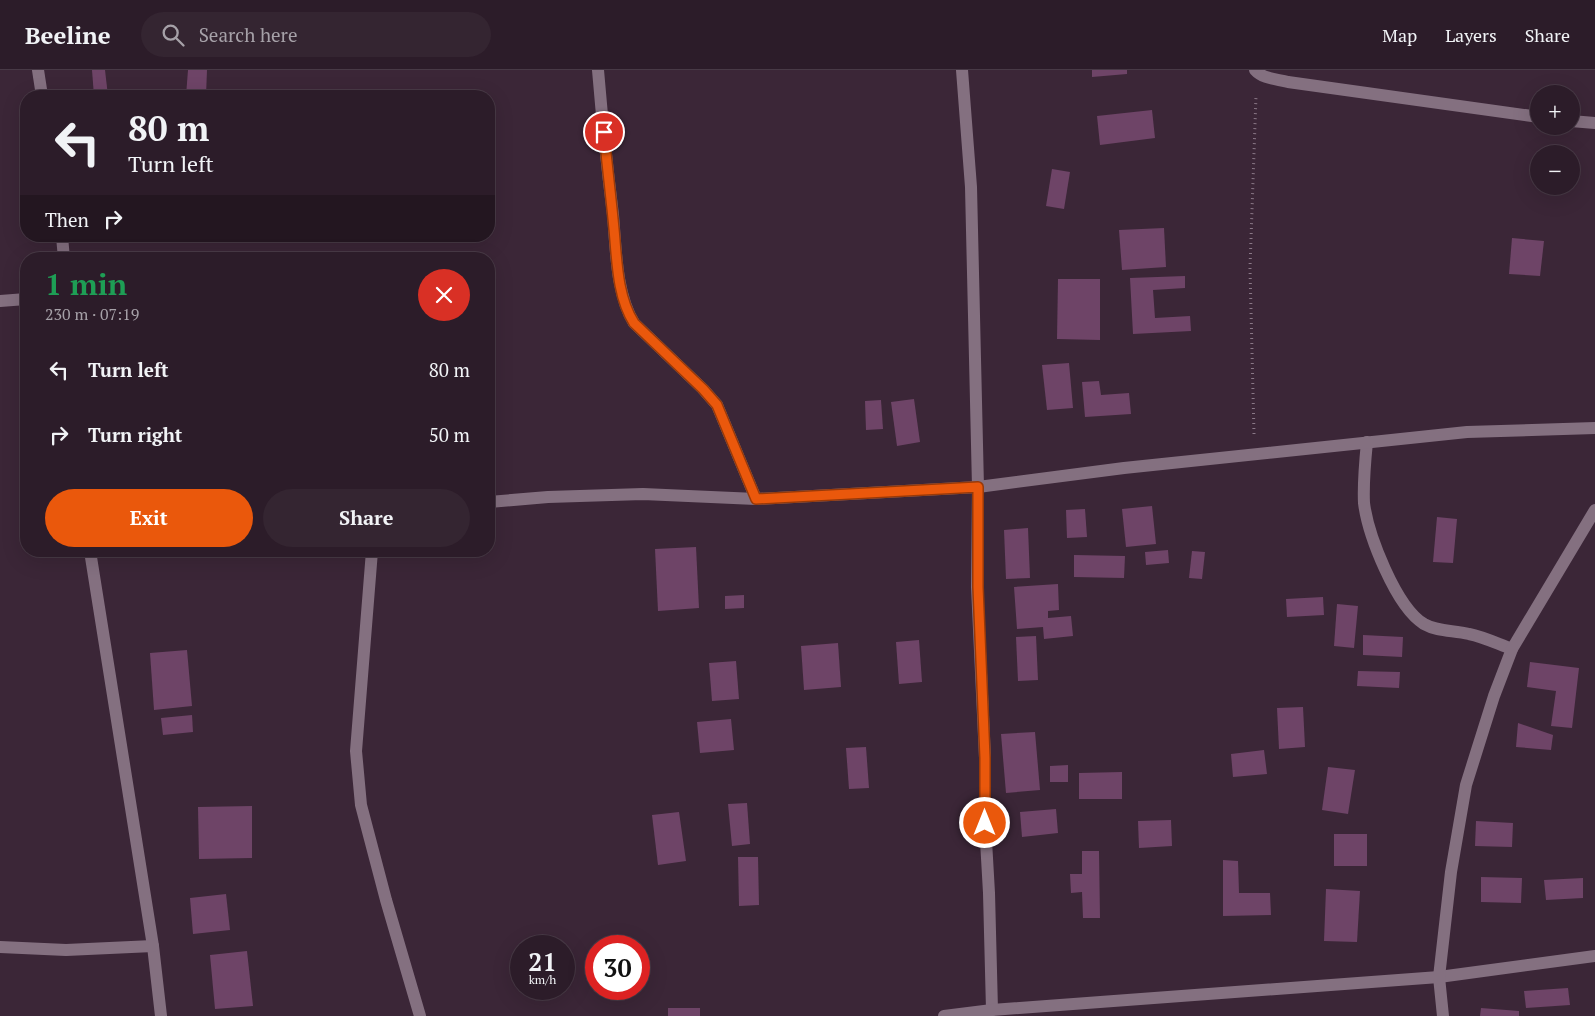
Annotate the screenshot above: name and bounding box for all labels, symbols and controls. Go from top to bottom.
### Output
search box [141,12,491,57]
text: Beeline [25,19,111,51]
icon: search [159,21,187,49]
text: Search here [199,22,297,47]
text: Map [1382,23,1417,47]
text: Layers [1445,23,1497,47]
text: Share [1525,23,1570,47]
map controls [1530,85,1580,195]
button: + [1530,85,1580,135]
text: 80 m [128,105,209,151]
icon: left [45,110,110,175]
pin [583,111,625,153]
icon: arrive [590,118,618,146]
button: − [1530,145,1580,195]
text: Turn left [128,149,214,178]
icon: right [99,205,127,233]
text: Then [45,207,89,232]
text: 1 min [45,264,127,304]
button: close [418,269,470,321]
text: 230 m · 07:19 [45,303,139,325]
icon: left [45,356,73,384]
text: Turn left [88,357,169,382]
text: 80 m [429,357,470,382]
icon: right [45,421,73,449]
text: Turn right [88,422,182,447]
text: 50 m [429,422,470,447]
button: Exit [45,489,253,547]
button: Share [263,489,470,547]
position arrow [958,796,1010,848]
speed limit sign: 30 [585,935,650,1000]
text: 21 [528,945,557,978]
text: km/h [529,972,556,987]

